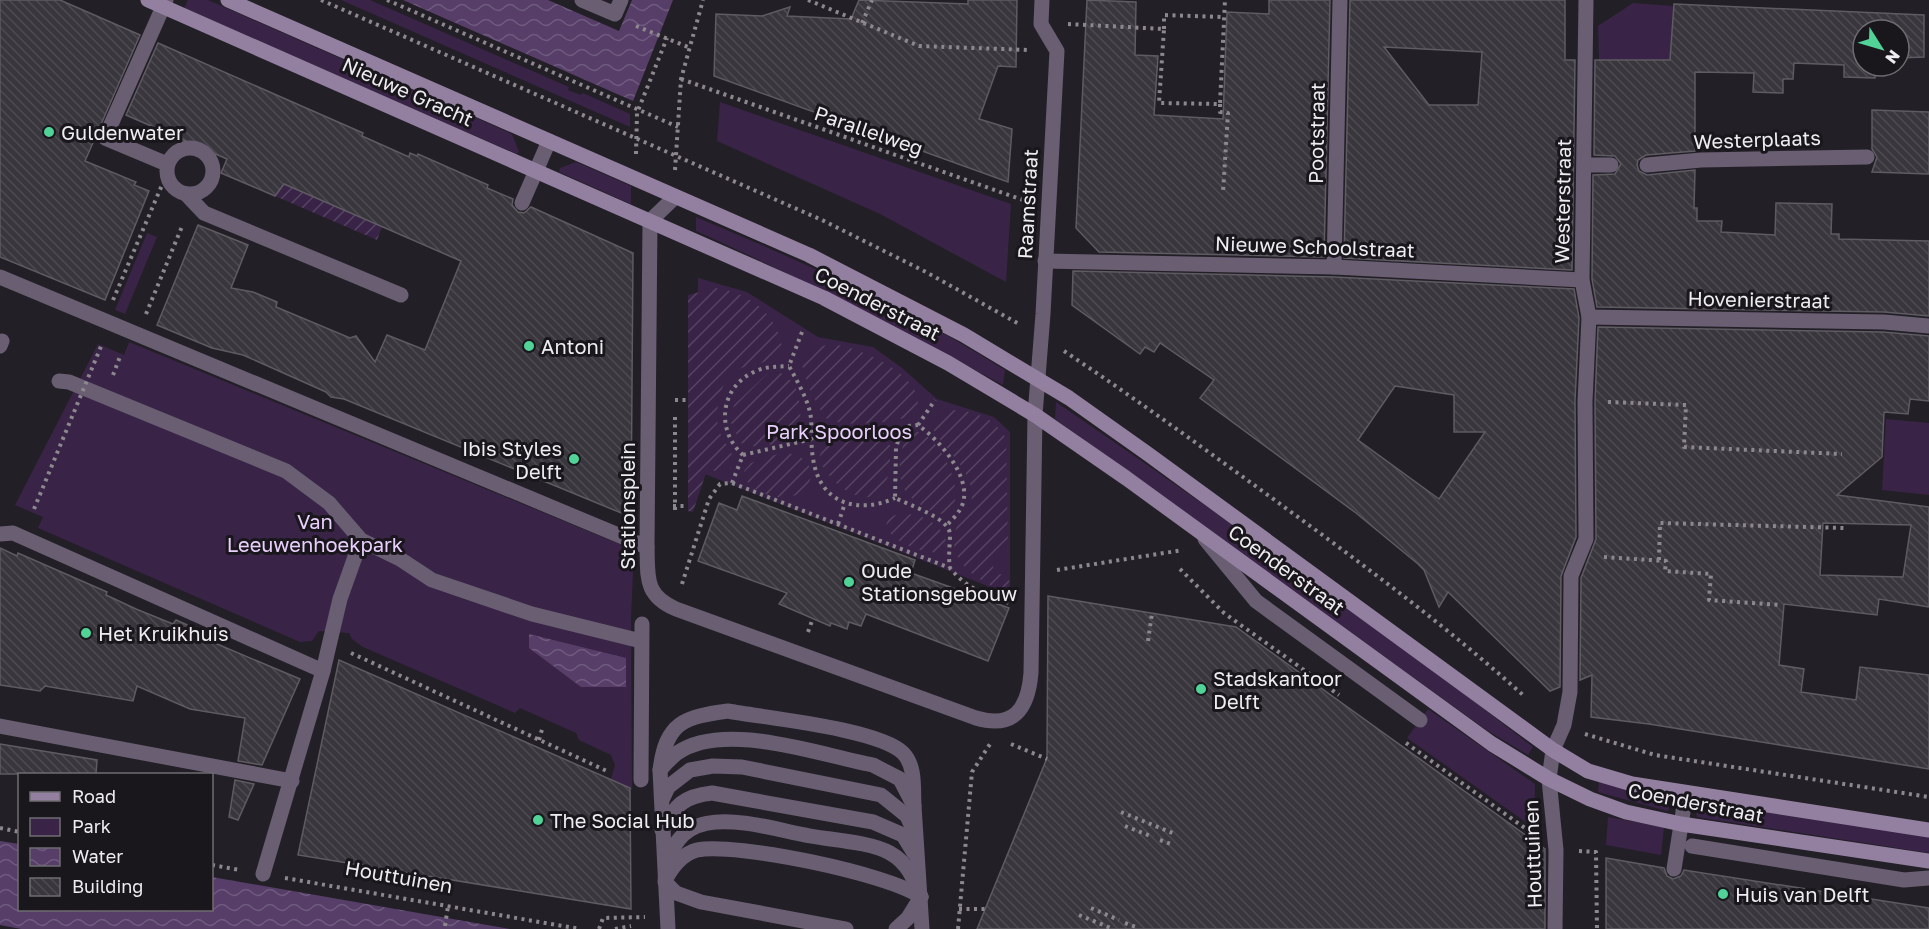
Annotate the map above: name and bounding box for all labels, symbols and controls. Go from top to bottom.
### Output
north arrow [1851,18,1911,78]
text: N [1881,46,1905,68]
street label: Nieuwe Gracht [339,51,477,131]
street label: Pootstraat [1303,82,1329,184]
street label: Parallelweg [811,100,927,160]
place label: Guldenwater [61,120,184,144]
marker: Guldenwater [42,125,56,139]
street label: Westerplaats [1693,125,1821,153]
street label: Westerstraat [1549,138,1575,264]
street label: Raamstraat [1012,148,1042,260]
street label: Nieuwe Schoolstraat [1215,231,1415,261]
street label: Coenderstraat [811,261,945,345]
street label: Hovenierstraat [1687,286,1831,312]
place label: Antoni [541,334,604,358]
marker: Antoni [522,339,536,353]
park label: Park Spoorloos [766,419,912,443]
place label: Ibis Styles Delft [462,436,562,483]
street label: Stationsplein [615,442,639,570]
marker: Ibis Styles Delft [567,452,581,466]
park label: Van Leeuwenhoekpark [227,509,403,556]
street label: Coenderstraat [1224,519,1350,619]
place label: Oude Stationsgebouw [861,558,1017,605]
marker: Oude Stationsgebouw [842,575,856,589]
place label: Het Kruikhuis [98,621,229,645]
marker: Het Kruikhuis [79,626,93,640]
place label: Stadskantoor Delft [1213,666,1342,713]
marker: Stadskantoor Delft [1194,682,1208,696]
legend [18,773,213,911]
street label: Coenderstraat [1626,777,1766,827]
text: Road [72,785,116,807]
street label: Houttuinen [1518,799,1546,909]
place label: The Social Hub [550,808,695,832]
marker: The Social Hub [531,813,545,827]
text: Park [72,815,111,837]
text: Water [72,845,123,867]
street label: Houttuinen [343,855,455,897]
text: Building [72,875,143,897]
place label: Huis van Delft [1735,882,1870,906]
marker: Huis van Delft [1716,887,1730,901]

